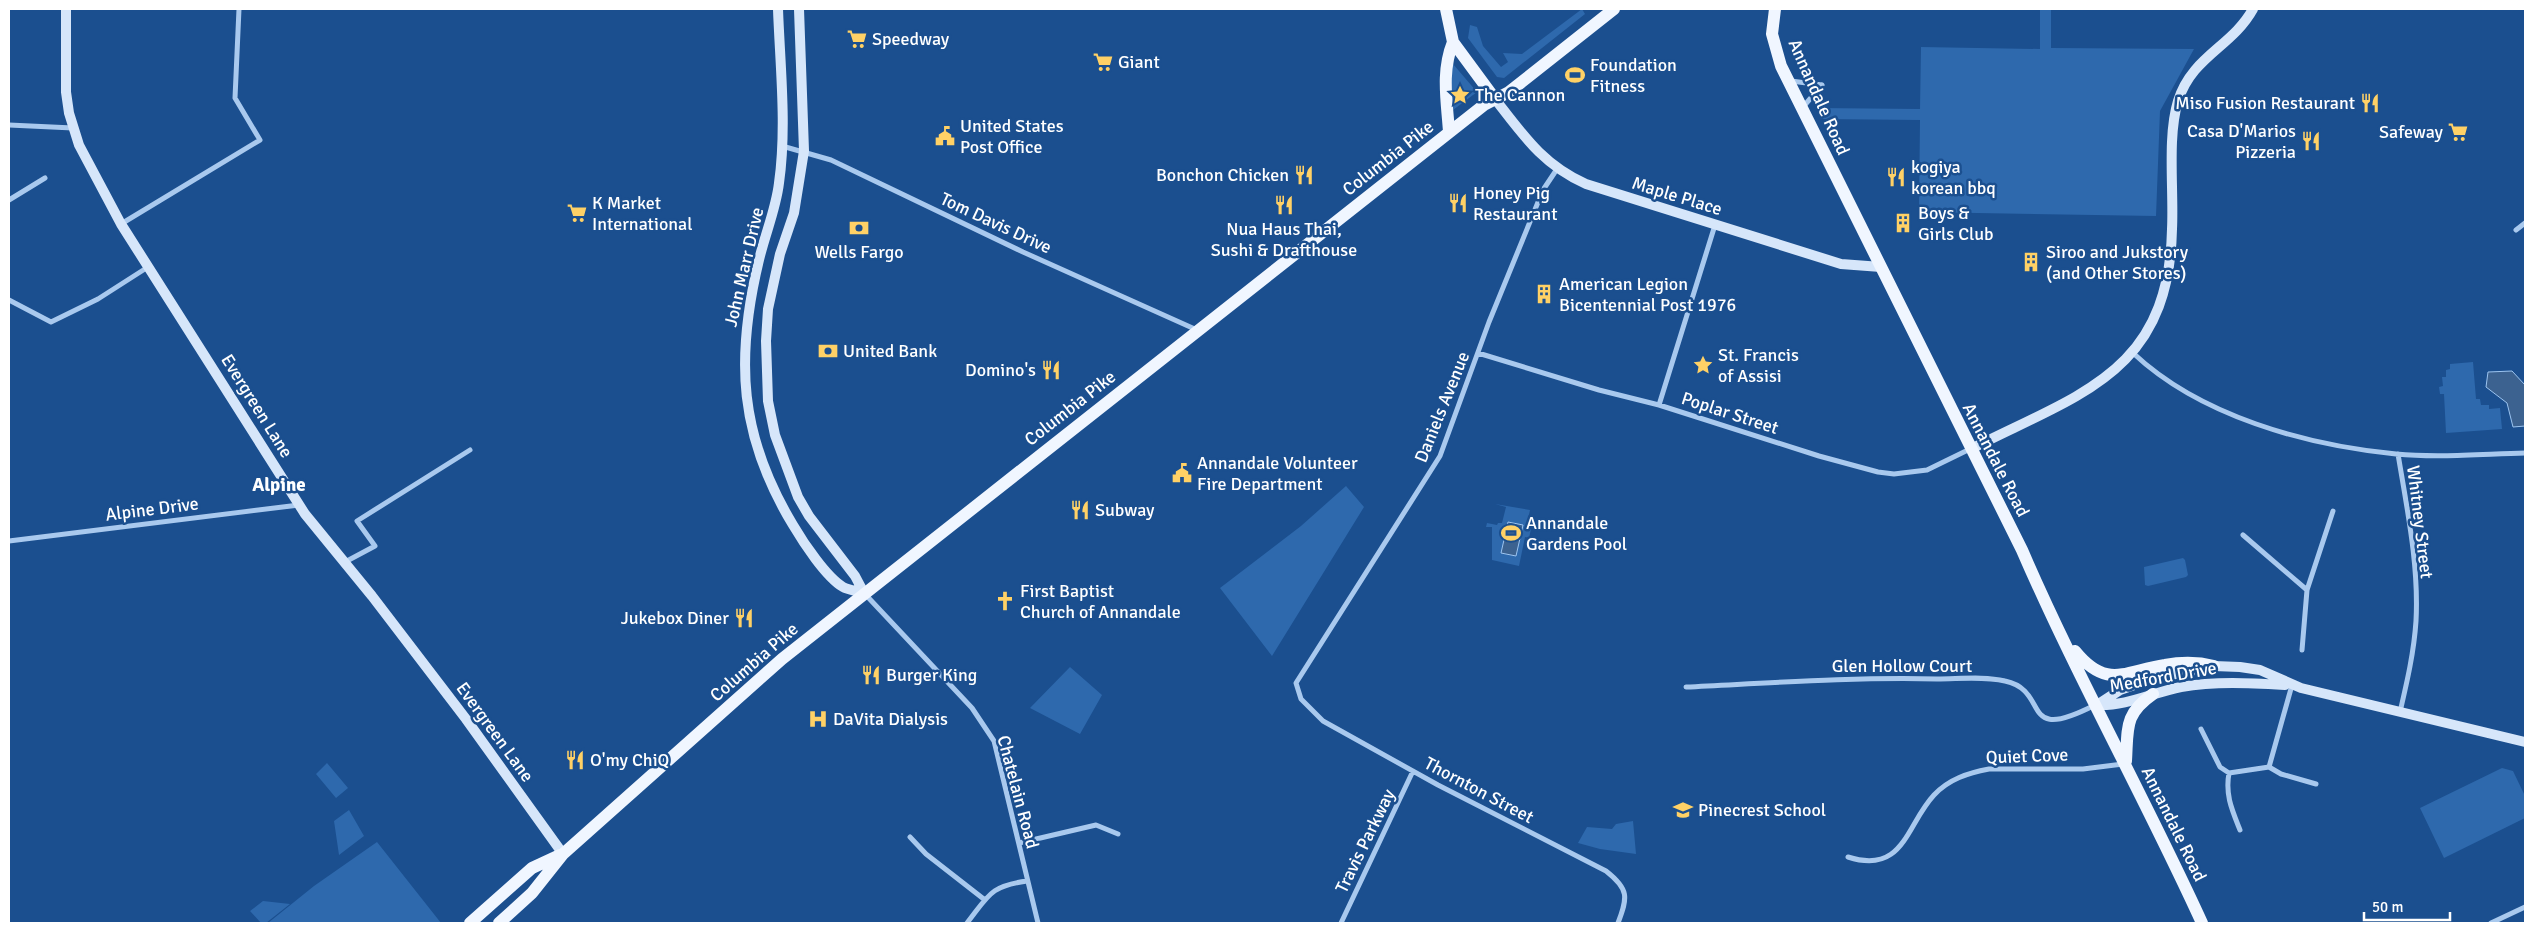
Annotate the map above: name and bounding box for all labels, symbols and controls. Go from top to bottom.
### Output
supermarket icon: Speedway [846,28,868,50]
place label: Speedway [872,28,950,50]
street label: Annandale Road [1784,35,1854,159]
supermarket icon: Giant [1092,51,1114,73]
place label: Giant [1118,51,1160,73]
place label: Foundation Fitness [1590,54,1677,97]
sports icon: Foundation Fitness [1564,64,1586,86]
place icon: The Cannon [1449,84,1471,106]
place label: The Cannon [1475,84,1565,106]
place label: Miso Fusion Restaurant [2175,92,2355,114]
restaurant icon: Miso Fusion Restaurant [2359,92,2381,114]
place label: United States Post Office [960,115,1064,158]
street label: Columbia Pike [1338,116,1438,200]
place label: Casa D'Marios Pizzeria [2187,120,2296,163]
place label: Safeway [2379,121,2444,143]
supermarket icon: Safeway [2447,121,2469,143]
public building icon: United States Post Office [934,125,956,147]
restaurant icon: Casa D'Marios Pizzeria [2300,130,2322,152]
place label: kogiya korean bbq [1911,156,1996,199]
place label: Bonchon Chicken [1156,164,1289,186]
restaurant icon: Bonchon Chicken [1293,164,1315,186]
restaurant icon: kogiya korean bbq [1885,166,1907,188]
street label: Maple Place [1629,172,1725,220]
place label: Honey Pig Restaurant [1473,182,1557,225]
street label: Tom Davis Drive [937,188,1055,258]
place label: K Market International [592,192,693,235]
restaurant icon: Honey Pig Restaurant [1447,192,1469,214]
restaurant icon: Nua Haus Thai, Sushi & Drafthouse [1273,194,1295,216]
supermarket icon: K Market International [566,202,588,224]
place label: Boys & Girls Club [1918,202,1993,245]
street label: John Marr Drive [720,205,768,329]
building icon: Boys & Girls Club [1892,212,1914,234]
bank icon: Wells Fargo [848,217,870,239]
place label: Nua Haus Thai, Sushi & Drafthouse [1211,218,1357,261]
place label: Wells Fargo [814,241,904,263]
place label: Siroo and Jukstory (and Other Stores) [2046,241,2189,284]
building icon: Siroo and Jukstory (and Other Stores) [2020,251,2042,273]
place label: American Legion Bicentennial Post 1976 [1559,273,1736,316]
building icon: American Legion Bicentennial Post 1976 [1533,283,1555,305]
bank icon: United Bank [817,340,839,362]
place label: United Bank [843,340,937,362]
place label: St. Francis of Assisi [1718,344,1799,387]
street label: Daniels Avenue [1410,348,1474,466]
street label: Evergreen Lane [216,350,298,462]
place icon: St. Francis of Assisi [1692,354,1714,376]
place label: Domino's [965,359,1036,381]
restaurant icon: Domino's [1040,359,1062,381]
street label: Columbia Pike [1020,366,1120,450]
street label: Poplar Street [1679,387,1781,439]
street label: Annandale Road [1958,399,2034,521]
place label: Annandale Volunteer Fire Department [1197,452,1358,495]
public building icon: Annandale Volunteer Fire Department [1171,462,1193,484]
street label: Whitney Street [2402,464,2438,580]
district label: Alpine [252,473,306,497]
street label: Alpine Drive [104,492,200,526]
restaurant icon: Subway [1069,499,1091,521]
place label: Subway [1095,499,1155,521]
place label: Annandale Gardens Pool [1526,512,1627,555]
sports icon: Annandale Gardens Pool [1500,522,1522,544]
place label: First Baptist Church of Annandale [1020,580,1181,623]
church icon: First Baptist Church of Annandale [994,590,1016,612]
place label: Jukebox Diner [621,607,729,629]
restaurant icon: Jukebox Diner [733,607,755,629]
street label: Columbia Pike [705,618,803,706]
street label: Glen Hollow Court [1832,655,1972,677]
street label: Medford Drive [2108,657,2218,697]
restaurant icon: Burger King [860,664,882,686]
place label: Burger King [886,664,977,686]
street label: Evergreen Lane [451,678,539,786]
hospital icon: DaVita Dialysis [807,708,829,730]
place label: DaVita Dialysis [833,708,948,730]
street label: Chatelain Road [992,733,1044,851]
street label: Quiet Cove [1985,744,2069,768]
restaurant icon: O'my ChiQ [564,749,586,771]
place label: O'my ChiQ [590,749,669,771]
street label: Thornton Street [1421,752,1537,828]
street label: Annandale Road [2137,763,2211,885]
street label: Travis Parkway [1330,785,1400,896]
school or university icon: Pinecrest School [1672,799,1694,821]
place label: Pinecrest School [1698,799,1826,821]
scale bar [2364,890,2450,922]
text: 50 m [2372,898,2403,916]

